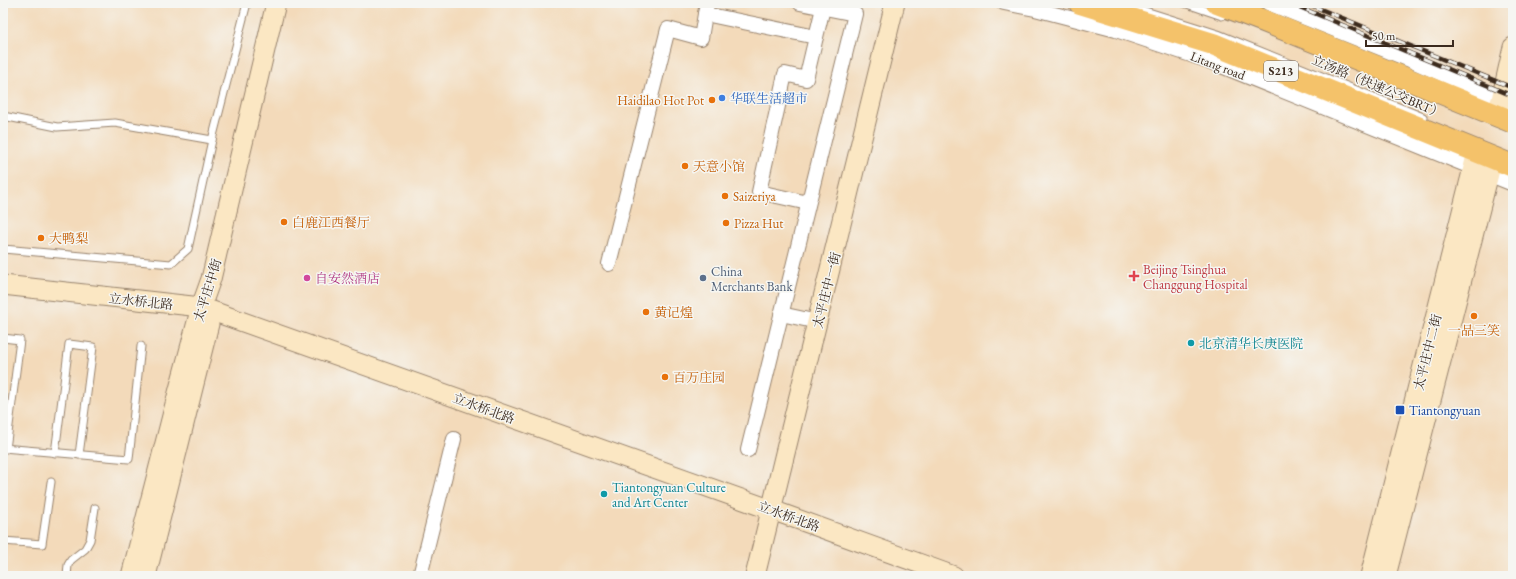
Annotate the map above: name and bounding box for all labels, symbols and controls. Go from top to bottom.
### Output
scale bar [1366,22,1453,48]
text: 50 m [1372,28,1396,44]
street label: Litang road [1188,47,1248,84]
street label: 立汤路（快速公交BRT） [1309,51,1446,122]
road number: S213 [1264,61,1298,81]
place label: 华联生活超市 [730,90,808,107]
place label: Haidilao Hot Pot [617,92,704,109]
marker: 华联生活超市 [717,93,727,103]
marker: Haidilao Hot Pot [707,95,717,105]
place label: 天意小馆 [693,158,745,175]
marker: 天意小馆 [680,161,690,171]
place label: Saizeriya [733,188,776,205]
marker: Saizeriya [720,191,730,201]
place label: 白鹿江西餐厅 [292,214,370,231]
place label: Pizza Hut [734,215,783,232]
marker: 白鹿江西餐厅 [279,217,289,227]
marker: Pizza Hut [721,218,731,228]
place label: 大鸭梨 [49,230,88,247]
marker: 大鸭梨 [36,233,46,243]
street label: 太平庄中一街 [809,250,844,330]
street label: 太平庄中街 [190,257,225,324]
place label: Beijing Tsinghua Changgung Hospital [1143,261,1248,293]
place label: China Merchants Bank [711,263,793,295]
place label: 自安然酒店 [315,270,380,287]
marker: Beijing Tsinghua Changgung Hospital [1128,270,1140,282]
marker: 自安然酒店 [302,273,312,283]
marker: China Merchants Bank [698,273,708,283]
street label: 立水桥北路 [108,290,174,313]
place label: 黄记煌 [654,304,693,321]
marker: 黄记煌 [641,307,651,317]
marker: 一品三笑 [1469,311,1479,321]
street label: 太平庄中二街 [1410,312,1445,392]
place label: 一品三笑 [1448,322,1500,339]
place label: 北京清华长庚医院 [1199,335,1303,352]
marker: 北京清华长庚医院 [1186,338,1196,348]
place label: 百万庄园 [673,369,725,386]
marker: 百万庄园 [660,372,670,382]
street label: 立水桥北路 [450,389,517,428]
place label: Tiantongyuan [1409,402,1481,419]
marker: Tiantongyuan [1394,404,1406,416]
place label: Tiantongyuan Culture and Art Center [612,479,726,511]
marker: Tiantongyuan Culture and Art Center [599,489,609,499]
street label: 立水桥北路 [755,497,822,536]

